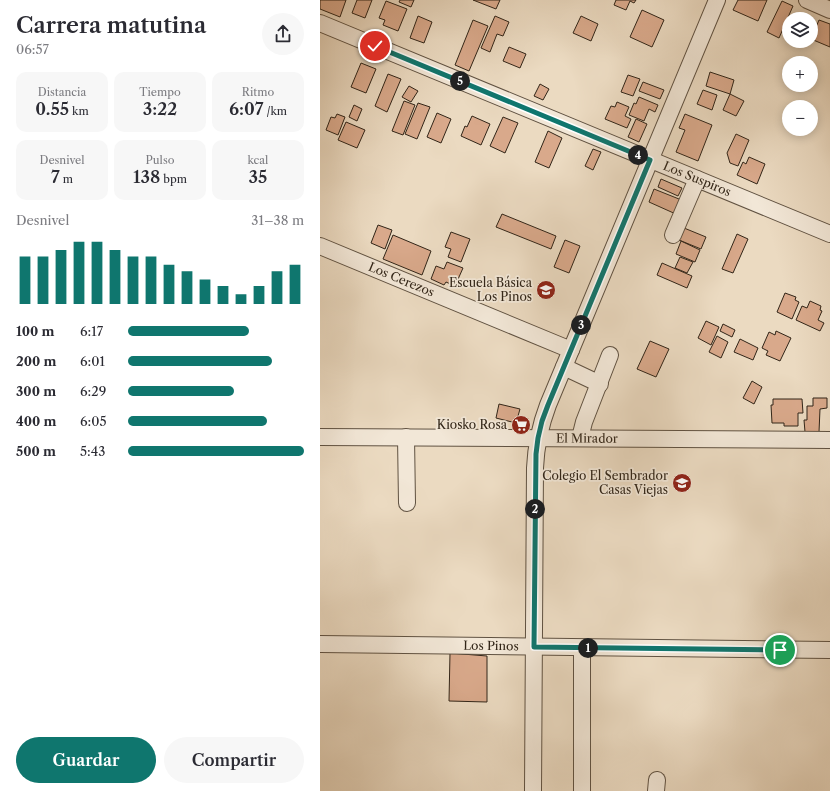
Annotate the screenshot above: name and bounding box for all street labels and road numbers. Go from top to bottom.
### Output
street label: Los Suspiros [661,158,733,199]
street label: Los Cerezos [366,259,437,300]
street label: El Mirador [556,430,618,446]
street label: Los Pinos [463,638,519,653]

